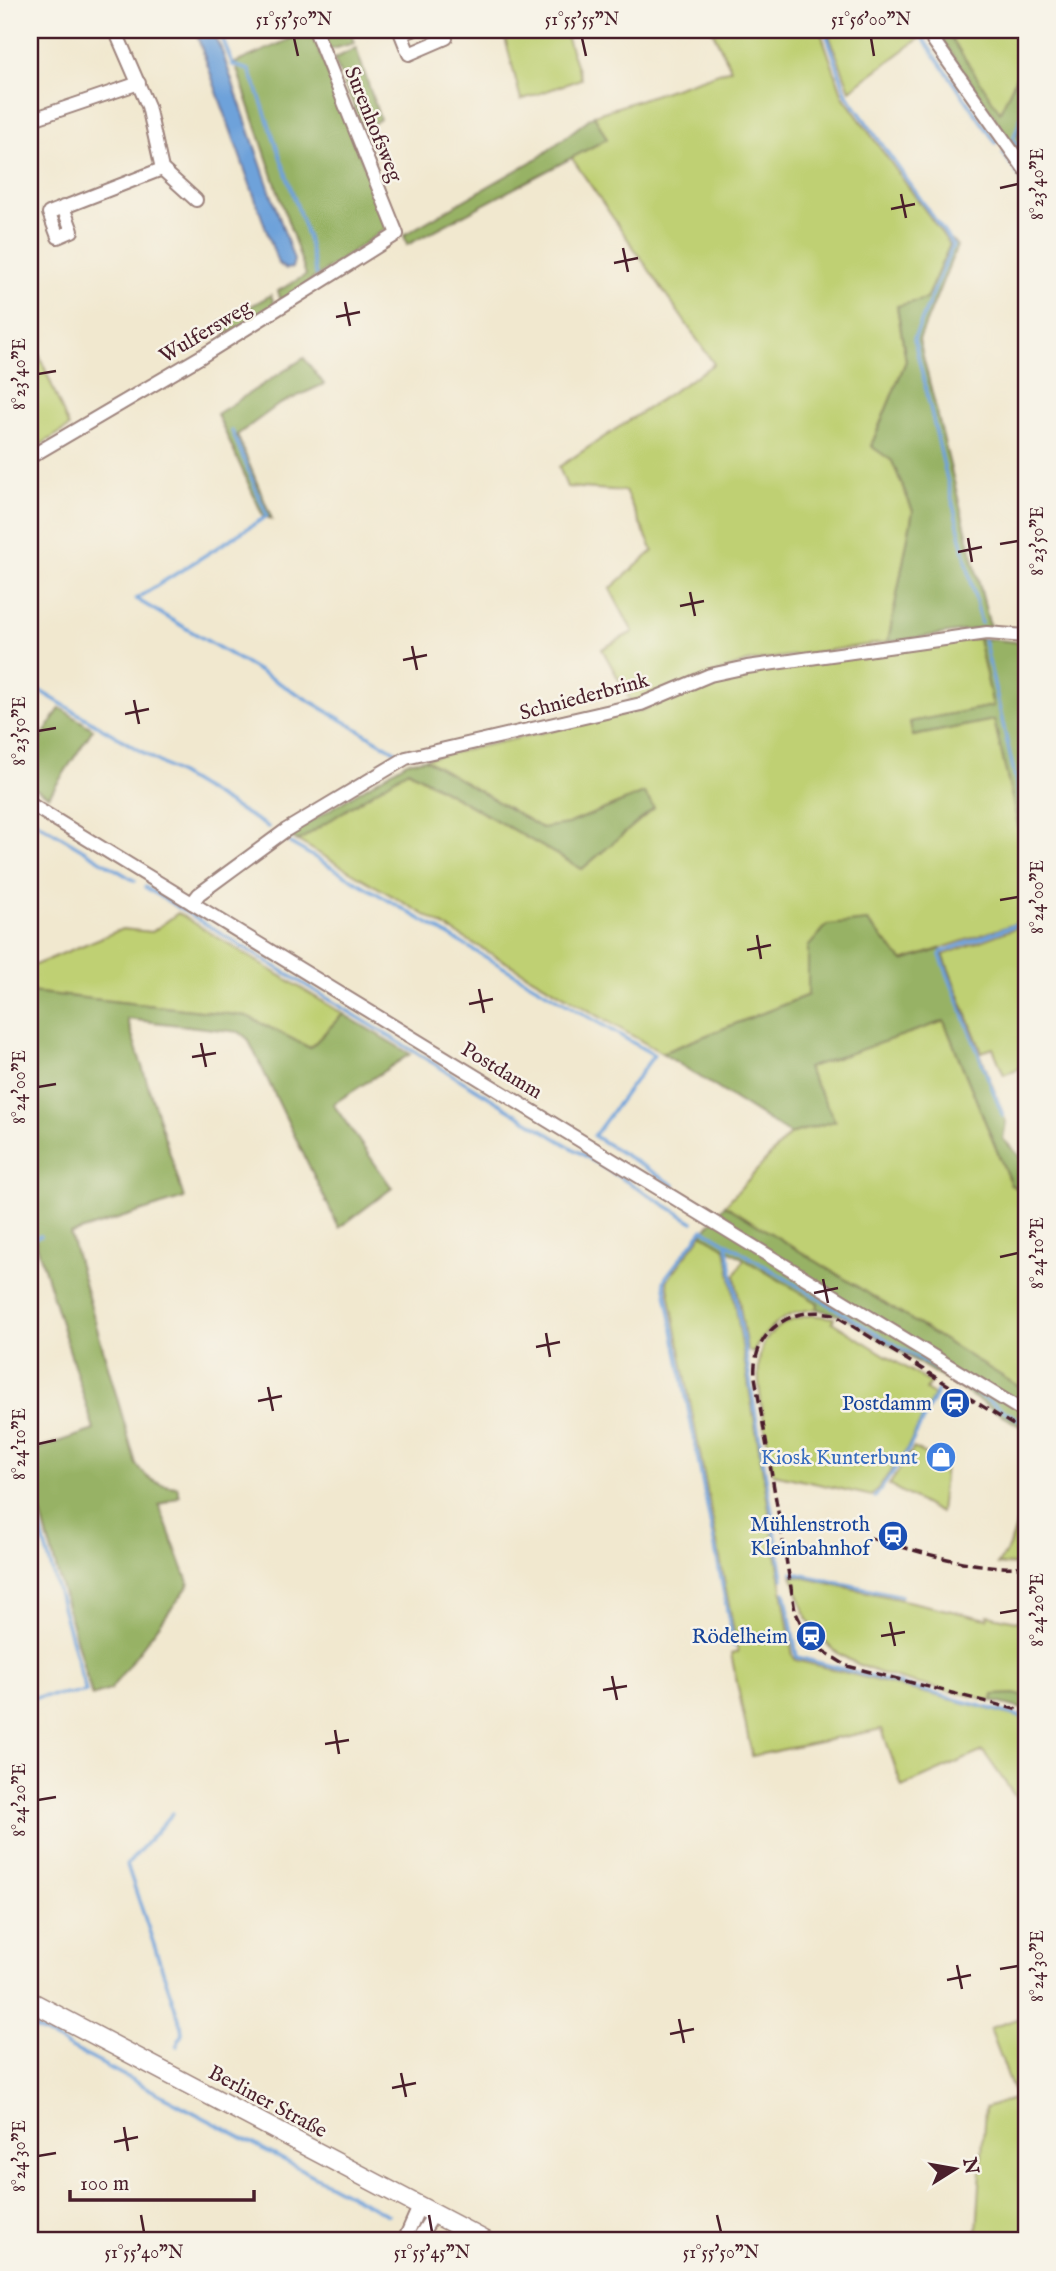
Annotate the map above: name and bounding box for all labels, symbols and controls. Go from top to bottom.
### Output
text: 51°55'50"N [256,9,333,32]
text: 51°55'55"N [545,9,620,32]
text: 51°56'00"N [831,9,912,32]
street label: Surenhofsweg [337,63,408,187]
text: 8°23'40"E [1027,148,1050,220]
street label: Wulfersweg [155,294,257,370]
text: 8°23'40"E [9,338,32,410]
text: 8°23'50"E [1027,506,1050,576]
street label: Schniederbrink [517,667,653,728]
text: 8°23'50"E [9,696,32,766]
text: 8°24'00"E [1027,860,1050,934]
street label: Postdamm [456,1036,547,1106]
text: 8°24'00"E [9,1050,32,1124]
text: 8°24'10"E [1027,1217,1050,1289]
station icon: Postdamm [938,1386,972,1420]
place label: Postdamm [842,1391,932,1418]
text: 8°24'10"E [9,1408,32,1480]
shop icon: Kiosk Kunterbunt [924,1440,958,1474]
place label: Kiosk Kunterbunt [761,1445,918,1472]
place label: Mühlenstroth Kleinbahnhof [750,1512,873,1563]
station icon: Mühlenstroth Kleinbahnhof [876,1519,910,1553]
text: 8°24'20"E [1027,1573,1050,1647]
station icon: Rödelheim [794,1619,828,1653]
place label: Rödelheim [692,1624,788,1651]
text: 8°24'20"E [9,1763,32,1837]
text: 8°24'30"E [1027,1930,1050,2002]
street label: Berliner Straße [203,2060,332,2145]
text: 8°24'30"E [9,2120,32,2192]
north arrow [920,2134,990,2204]
text: N [956,2155,983,2177]
scale bar [70,2159,254,2203]
text: 100 m [80,2171,129,2198]
text: 51°55'40"N [104,2242,184,2265]
text: 51°55'45"N [394,2242,471,2265]
text: 51°55'50"N [683,2242,760,2265]

